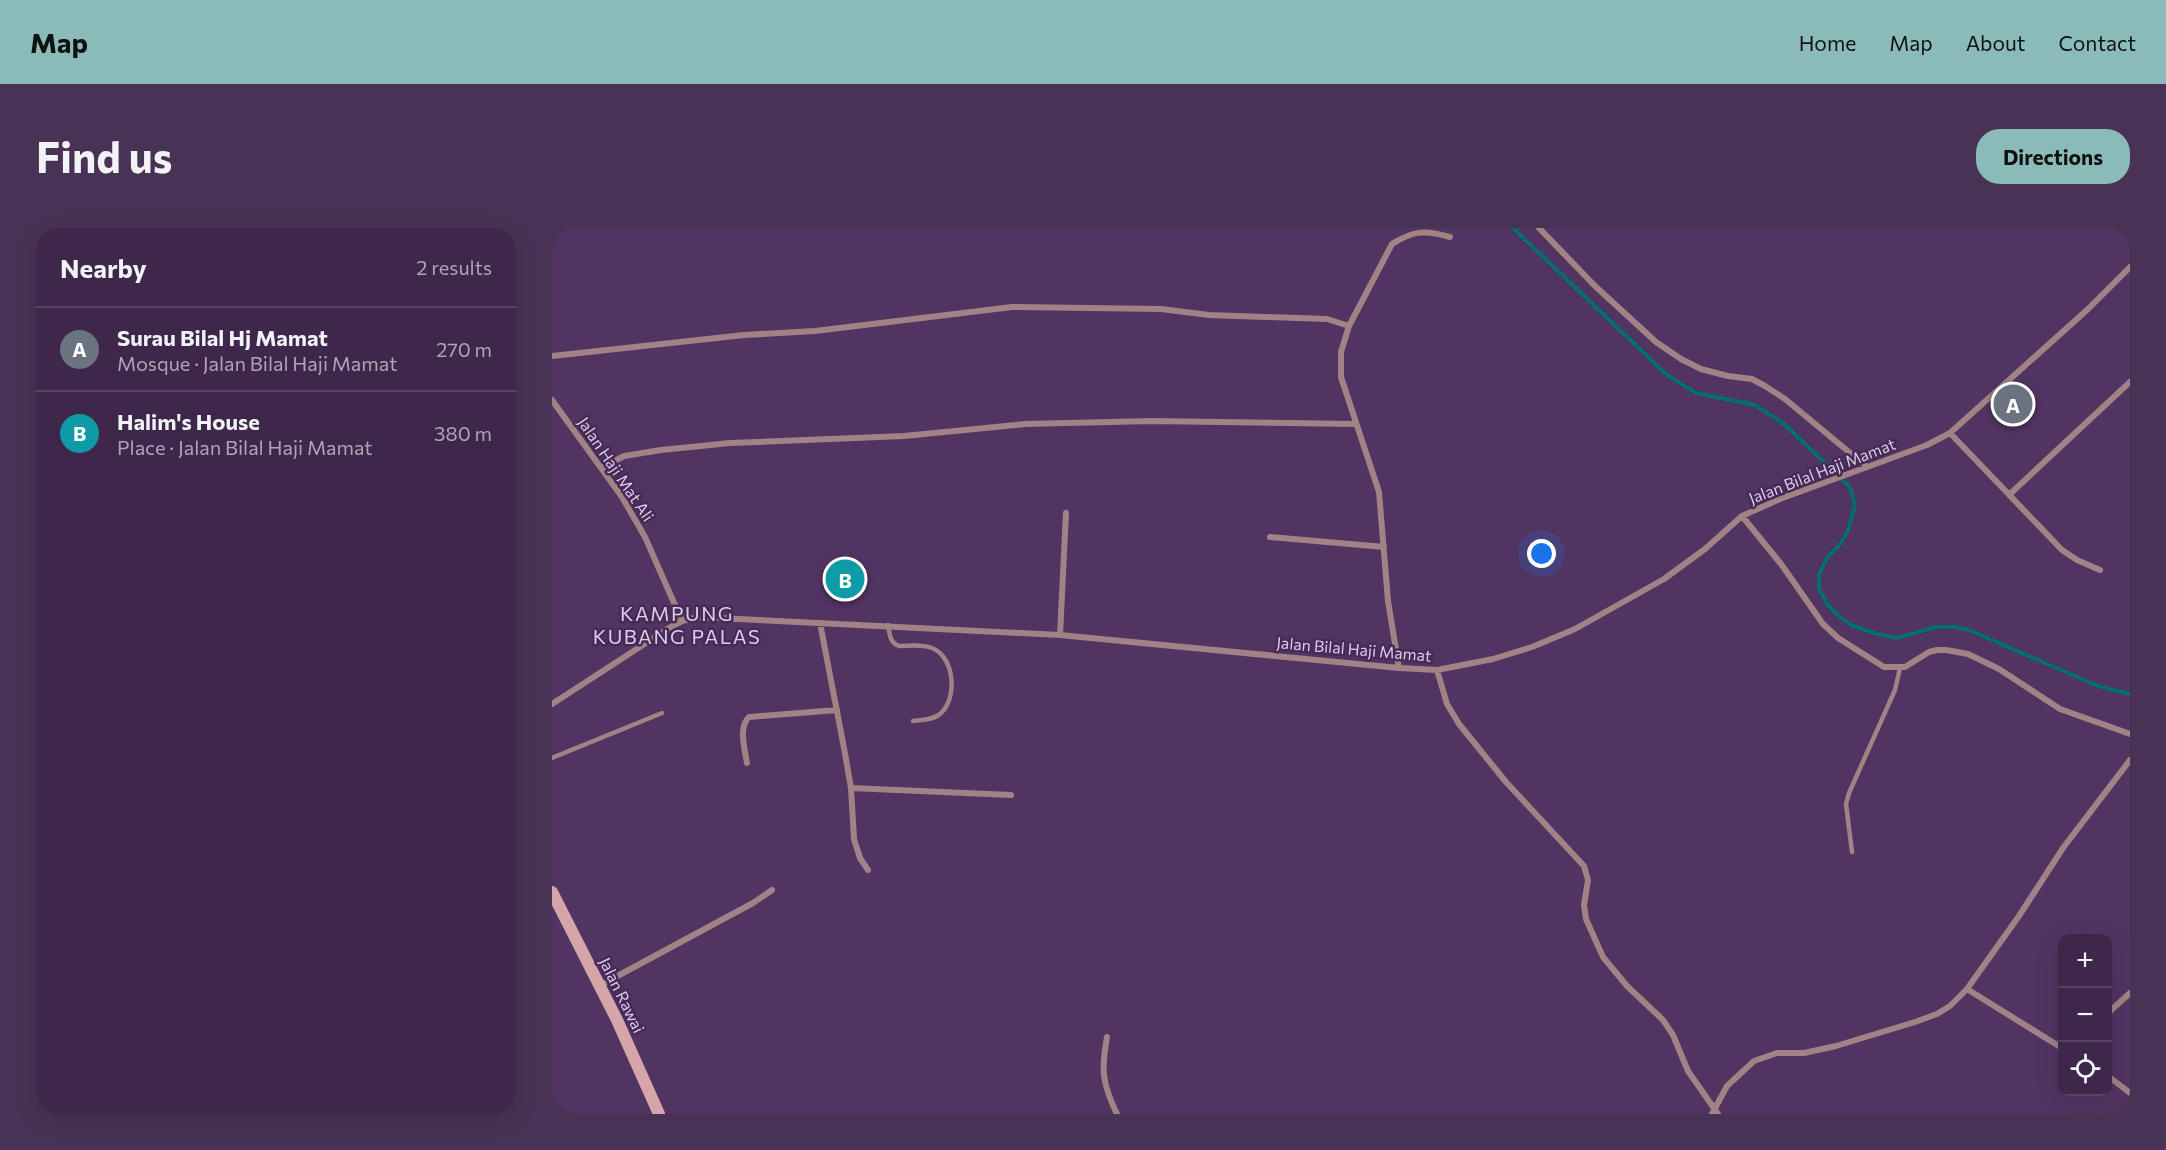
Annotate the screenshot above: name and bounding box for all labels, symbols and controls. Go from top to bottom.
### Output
text: Map [30,25,88,59]
text: Home [1799,30,1856,55]
text: Map [1889,30,1933,55]
text: About [1966,30,2025,55]
text: Contact [2058,30,2136,55]
button: Directions [1976,129,2130,184]
text: Find us [36,130,172,182]
text: Nearby [60,252,147,283]
text: 2 results [416,255,492,279]
text: Surau Bilal Hj Mamat [117,324,328,351]
text: A [72,337,87,361]
text: 270 m [436,337,492,361]
text: Mosque · Jalan Bilal Haji Mamat [117,351,397,375]
pin: A [1994,382,2032,426]
text: Halim's House [117,408,260,435]
street label: Jalan Haji Mat Ali [575,413,658,524]
text: B [73,421,86,445]
text: 380 m [434,421,492,445]
street label: Jalan Bilal Haji Mamat [1746,434,1898,507]
text: Place · Jalan Bilal Haji Mamat [117,435,373,459]
your location [1527,539,1556,568]
pin: B [826,556,864,602]
district label: KAMPUNG KUBANG PALAS [593,601,761,648]
street label: Jalan Bilal Haji Mamat [1276,632,1433,665]
map controls [2058,934,2112,1096]
button: + [2058,934,2112,988]
street label: Jalan Rawai [596,954,649,1036]
button: − [2058,988,2112,1042]
button: locate [2058,1042,2112,1096]

